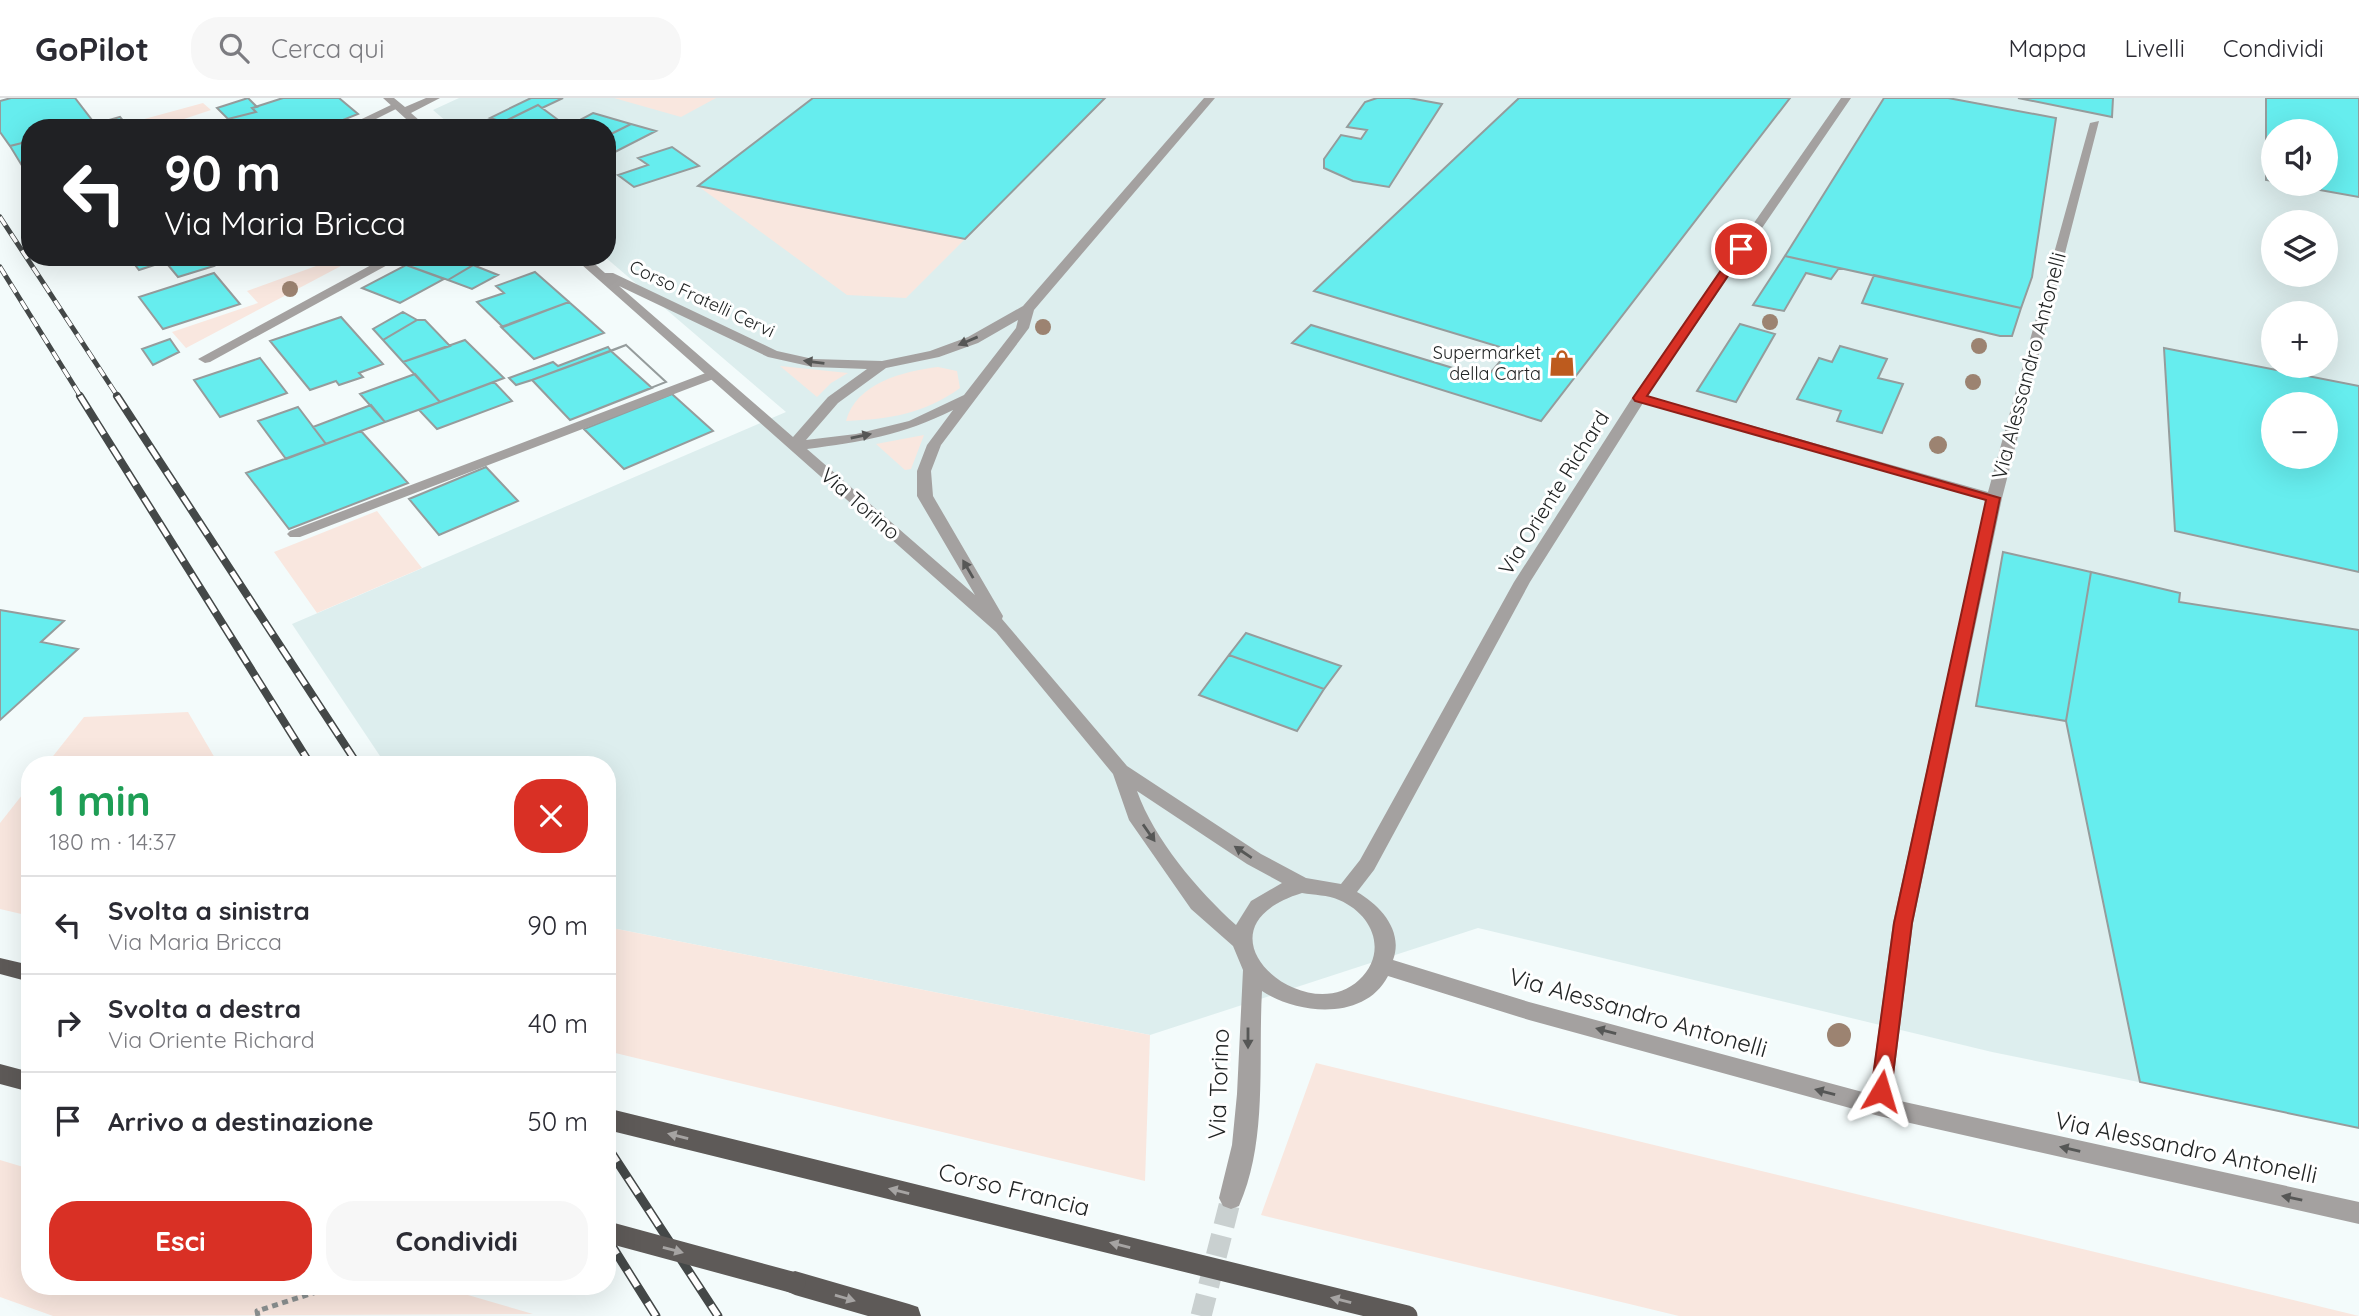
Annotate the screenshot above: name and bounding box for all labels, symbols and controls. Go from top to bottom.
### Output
search box [191,17,681,80]
text: GoPilot [35,28,149,69]
icon: search [215,29,253,67]
text: Cerca qui [271,32,384,65]
text: Mappa [2009,33,2087,63]
text: Livelli [2125,33,2185,63]
text: Condividi [2223,33,2324,63]
map controls [2261,119,2338,469]
button: sound [2261,119,2338,196]
text: 90 m [164,142,281,203]
icon: left [49,147,140,238]
text: Via Maria Bricca [164,203,406,243]
button: layers [2261,210,2338,287]
pin [1711,219,1771,279]
icon: arrive [1722,230,1760,268]
street label: Via Alessandro Antonelli [1985,249,2071,482]
street label: Corso Fratelli Cervi [626,255,779,342]
button: + [2261,301,2338,378]
one-way arrow [957,336,978,347]
place label: Supermarket della Carta [1433,341,1541,385]
shop icon: Supermarket della Carta [1547,348,1577,378]
one-way arrow [803,356,825,367]
button: − [2261,392,2338,469]
street label: Via Oriente Richard [1492,406,1614,579]
one-way arrow [850,431,872,442]
street label: Via Torino [815,462,906,545]
one-way arrow [962,559,974,578]
text: 1 min [49,774,151,827]
button: close [514,779,588,853]
one-way arrow [1142,824,1156,842]
text: 180 m · 14:37 [49,827,176,856]
one-way arrow [1233,845,1253,858]
text: Svolta a sinistra [108,894,310,927]
icon: left [49,906,87,944]
text: 90 m [527,909,588,942]
text: Via Maria Bricca [108,927,282,956]
street label: Via Alessandro Antonelli [1506,961,1771,1063]
text: Svolta a destra [108,992,301,1025]
icon: right [49,1004,87,1042]
text: 40 m [528,1007,588,1040]
text: Via Oriente Richard [108,1025,315,1054]
one-way arrow [1595,1026,1616,1036]
street label: Via Torino [1201,1028,1235,1140]
one-way arrow [1242,1028,1254,1050]
position arrow [1844,1054,1918,1128]
one-way arrow [1814,1086,1835,1096]
icon: arrive [49,1102,87,1140]
text: Arrivo a destinazione [108,1105,374,1138]
text: 50 m [528,1105,588,1138]
street label: Via Alessandro Antonelli [2052,1105,2320,1190]
one-way arrow [667,1130,689,1141]
one-way arrow [2059,1143,2081,1154]
street label: Corso Francia [936,1156,1093,1222]
one-way arrow [888,1185,910,1196]
one-way arrow [2281,1193,2303,1204]
button: Esci [49,1201,312,1281]
button: Condividi [326,1201,588,1281]
one-way arrow [1109,1239,1131,1250]
one-way arrow [662,1245,684,1256]
one-way arrow [835,1293,856,1303]
one-way arrow [1330,1294,1352,1305]

